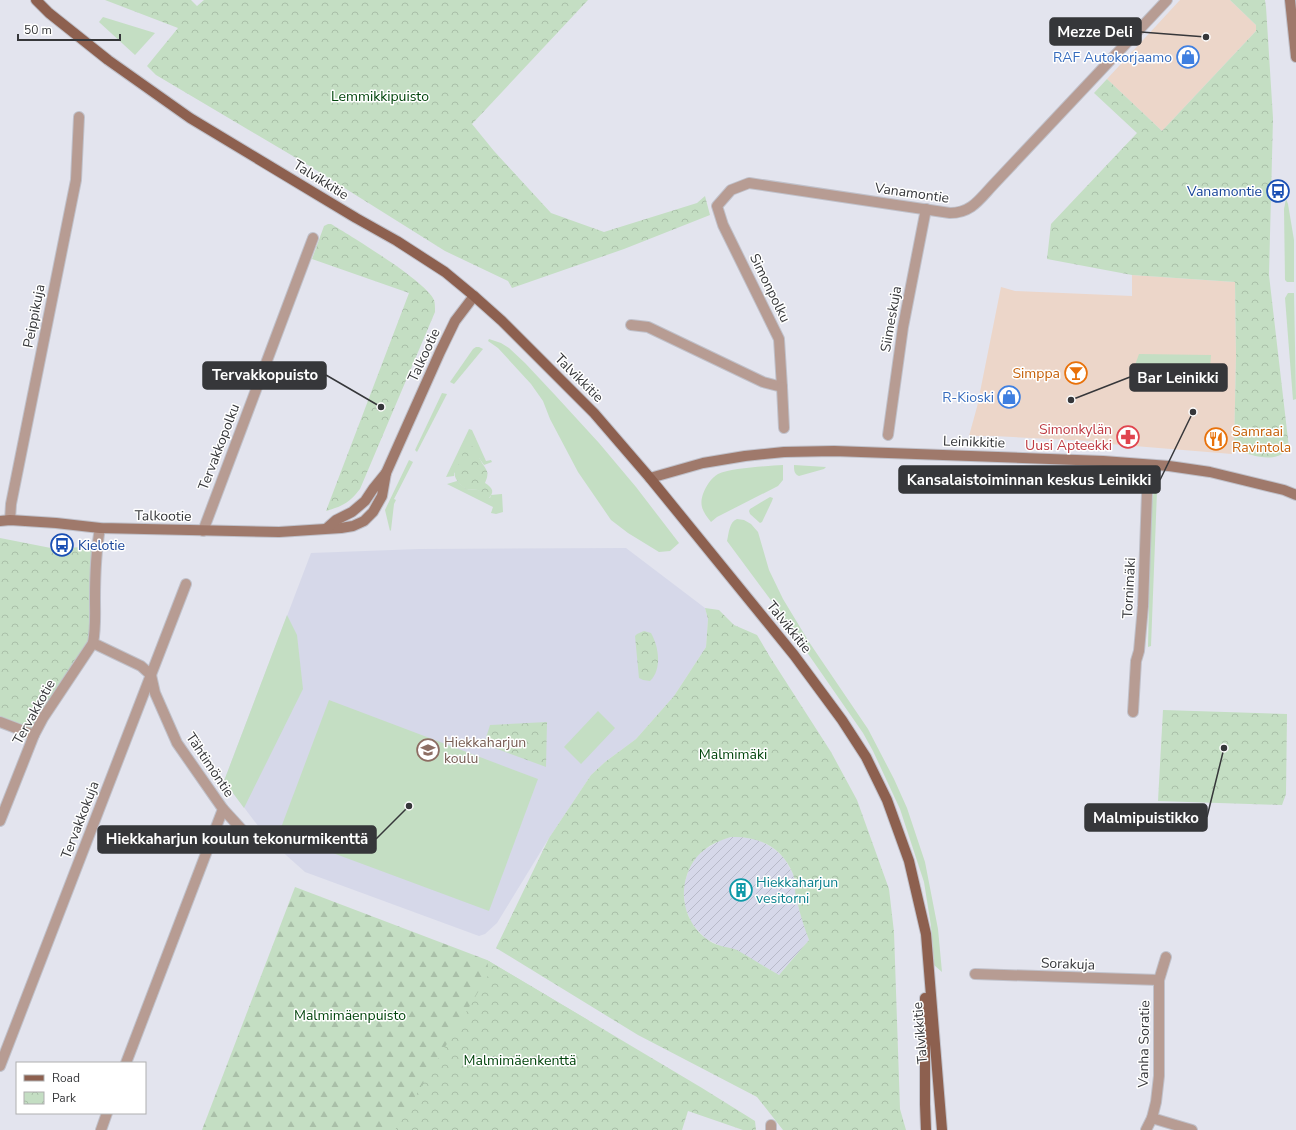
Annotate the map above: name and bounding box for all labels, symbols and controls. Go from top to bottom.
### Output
scale bar [18,16,120,42]
callout: Mezze Deli [1050,18,1141,45]
text: 50 m [24,22,52,38]
text: Mezze Deli [1057,22,1133,42]
shop icon: RAF Autokorjaamo [1175,44,1201,70]
place label: RAF Autokorjaamo [1053,48,1172,67]
park label: Lemmikkipuisto [331,87,429,106]
street label: Talvikkitie [290,155,352,205]
street label: Vanamontie [873,178,950,208]
bus stop icon: Vanamontie [1265,178,1291,204]
place label: Vanamontie [1186,182,1262,201]
street label: Simonpolku [745,250,795,326]
street label: Peippikuja [19,283,49,349]
street label: Siimeskuja [876,284,906,354]
street label: Talkootie [403,325,445,385]
street label: Talvikkitie [550,349,608,407]
bar icon: Simppa [1063,360,1089,386]
callout: Tervakkopuisto [203,362,326,389]
place label: Simppa [1012,364,1060,383]
callout: Bar Leinikki [1130,364,1227,391]
text: Tervakkopuisto [212,365,318,385]
text: Bar Leinikki [1137,368,1219,388]
shop icon: R-Kioski [996,384,1022,410]
place label: R-Kioski [942,388,994,407]
street label: Tervakkopolku [194,401,244,493]
place label: Simonkylän Uusi Apteekki [1025,420,1112,455]
place label: Samraai Ravintola [1232,422,1291,457]
pharmacy icon: Simonkylän Uusi Apteekki [1115,424,1141,450]
restaurant icon: Samraai Ravintola [1203,426,1229,452]
street label: Leinikkitie [943,431,1005,453]
callout: Kansalaistoiminnan keskus Leinikki [899,466,1160,493]
text: Kansalaistoiminnan keskus Leinikki [907,470,1151,490]
street label: Talkootie [134,506,192,526]
bus stop icon: Kielotie [49,532,75,558]
place label: Kielotie [78,536,125,555]
street label: Tornimäki [1118,557,1140,619]
street label: Talvikkitie [762,597,816,657]
street label: Tervakkotie [8,676,60,748]
street label: Tähtimöntie [181,729,239,801]
place label: Hiekkaharjun koulu [444,733,526,768]
school or university icon: Hiekkaharjun koulu [415,737,441,763]
park label: Malmimäki [699,745,767,764]
street label: Tervakkokuja [56,778,104,862]
callout: Malmipuistikko [1085,804,1207,831]
text: Malmipuistikko [1093,808,1199,828]
callout: Hiekkaharjun koulun tekonurmikenttä [98,826,376,853]
text: Hiekkaharjun koulun tekonurmikenttä [106,829,368,849]
place label: Hiekkaharjun vesitorni [756,873,838,908]
building icon: Hiekkaharjun vesitorni [728,877,754,903]
street label: Sorakuja [1041,954,1095,974]
street label: Vanha Soratie [1134,1000,1154,1089]
street label: Talvikkitie [908,1001,932,1065]
park label: Malmimäenpuisto [294,1006,406,1025]
park label: Malmimäenkenttä [464,1051,576,1070]
legend [16,1062,146,1114]
text: Road [52,1070,80,1086]
text: Park [52,1090,77,1106]

